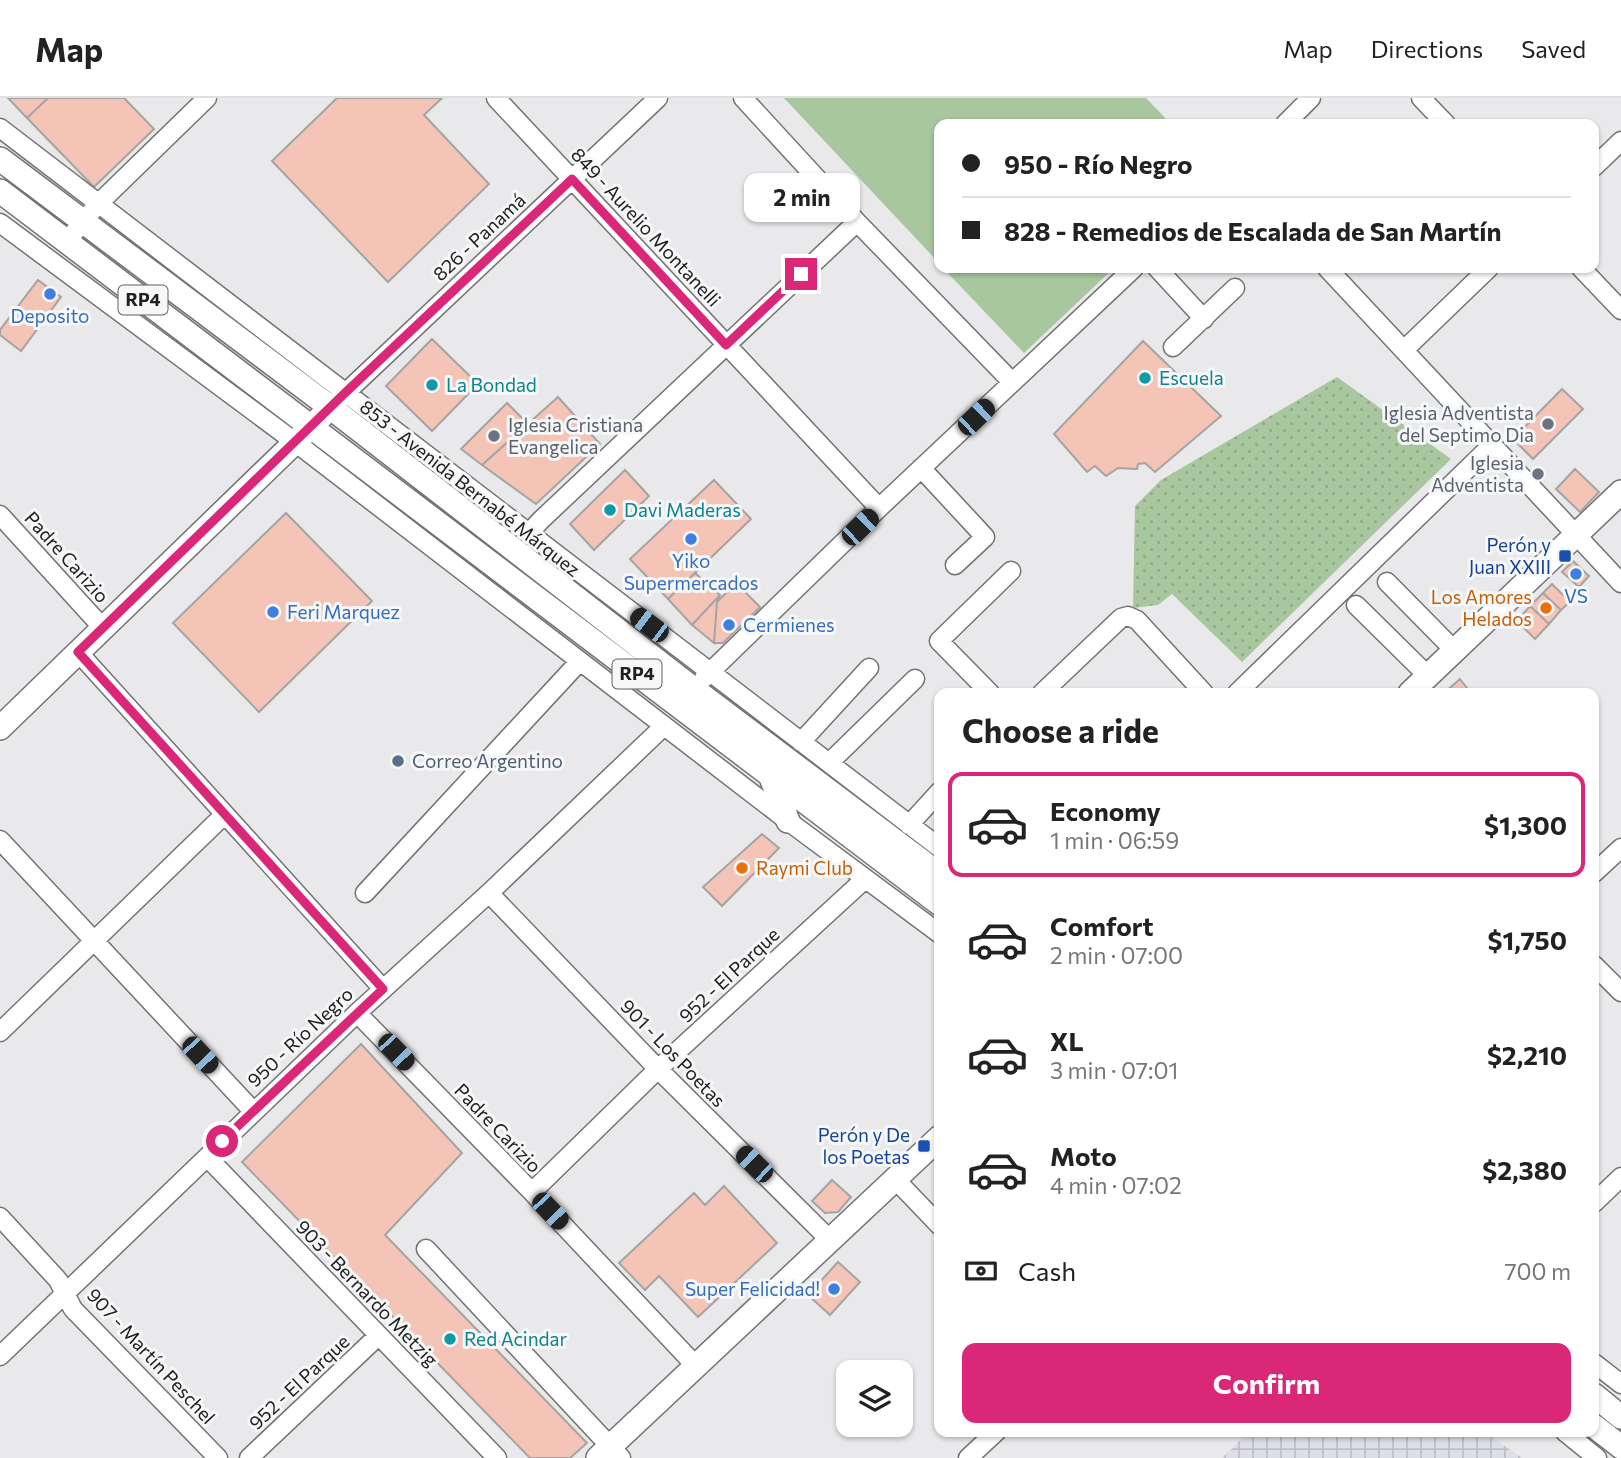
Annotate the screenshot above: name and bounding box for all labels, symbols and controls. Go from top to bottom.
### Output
text: Map [35,28,103,69]
text: Map [1283,34,1333,63]
text: Directions [1371,34,1483,63]
text: Saved [1521,34,1586,63]
street label: 849 - Aurelio Montanelli [567,142,726,311]
text: 950 - Río Negro [1004,148,1193,179]
callout: 2 min [743,172,859,222]
text: 2 min [773,183,831,211]
street label: 826 - Panamá [428,188,530,285]
text: 828 - Remedios de Escalada de San Martín [1004,215,1502,246]
route end [785,258,817,290]
marker: Deposito [42,286,58,302]
road number: RP4 [118,286,168,314]
place label: Deposito [11,304,89,327]
place label: Escuela [1159,366,1224,389]
marker: Escuela [1137,370,1153,386]
place label: La Bondad [446,373,537,396]
marker: La Bondad [424,377,440,393]
street label: 853 - Avenida Bernabé Márquez [356,395,585,581]
car [954,395,999,439]
place label: Iglesia Adventista del Septimo Dia [1383,401,1534,446]
place label: Iglesia Cristiana Evangelica [508,413,643,458]
marker: Iglesia Adventista del Septimo Dia [1540,416,1556,432]
marker: Iglesia Cristiana Evangelica [486,428,502,444]
place label: Iglesia Adventista [1431,451,1524,496]
marker: Iglesia Adventista [1530,466,1546,482]
place label: Davi Maderas [624,498,741,521]
marker: Davi Maderas [602,502,618,518]
car [838,505,883,549]
street label: Padre Carizio [20,506,114,607]
marker: Yiko Supermercados [683,531,699,547]
place label: Perón y Juan XXIII [1469,533,1551,578]
marker: Perón y Juan XXIII [1557,548,1573,564]
place label: Yiko Supermercados [624,549,758,594]
marker: VS [1568,566,1584,582]
place label: VS [1564,584,1588,607]
place label: Los Amores Helados [1431,585,1532,630]
place label: Feri Marquez [287,600,400,623]
marker: Los Amores Helados [1538,600,1554,616]
marker: Feri Marquez [265,604,281,620]
car [626,604,673,646]
place label: Cermienes [743,613,835,636]
marker: Cermienes [721,617,737,633]
road number: RP4 [612,660,662,688]
text: Choose a ride [962,710,1159,750]
place label: Correo Argentino [412,749,563,772]
marker: Correo Argentino [390,753,406,769]
icon: car [966,793,1029,856]
text: Economy [1050,795,1161,826]
text: $1,300 [1484,809,1567,840]
text: 1 min · 06:59 [1050,826,1179,854]
place label: Raymi Club [756,856,853,879]
marker: Raymi Club [734,860,750,876]
icon: car [966,908,1029,971]
text: Comfort [1050,910,1153,941]
street label: 952 - El Parque [674,922,784,1027]
text: $1,750 [1487,924,1567,955]
text: 2 min · 07:00 [1050,941,1183,969]
street label: 950 - Río Negro [242,982,357,1091]
street label: 901 - Los Poetas [616,994,731,1111]
icon: car [966,1023,1029,1086]
text: XL [1050,1025,1084,1056]
car [374,1030,419,1074]
car [178,1032,223,1078]
text: $2,210 [1487,1039,1567,1070]
text: 3 min · 07:01 [1050,1056,1178,1084]
street label: Padre Carizio [450,1078,547,1177]
place label: Perón y De los Poetas [818,1123,910,1168]
route start [206,1125,238,1157]
marker: Perón y De los Poetas [916,1138,932,1154]
icon: car [966,1138,1029,1201]
text: Moto [1050,1140,1117,1171]
car [732,1142,777,1186]
text: $2,380 [1482,1154,1567,1185]
text: 4 min · 07:02 [1050,1171,1182,1199]
car [528,1189,573,1233]
street label: 903 - Bernardo Metzig [292,1215,443,1371]
icon: cash [962,1252,1000,1290]
text: Cash [1018,1255,1076,1286]
text: 700 m [1504,1257,1571,1285]
place label: Super Felicidad! [685,1277,820,1300]
marker: Super Felicidad! [826,1281,842,1297]
street label: 907 - Martín Peschel [82,1283,220,1428]
place label: Red Acindar [464,1327,567,1350]
street label: 952 - El Parque [244,1329,354,1434]
marker: Red Acindar [442,1331,458,1347]
button: Confirm [962,1343,1571,1423]
map controls [836,1360,913,1437]
button: layers [836,1360,913,1437]

